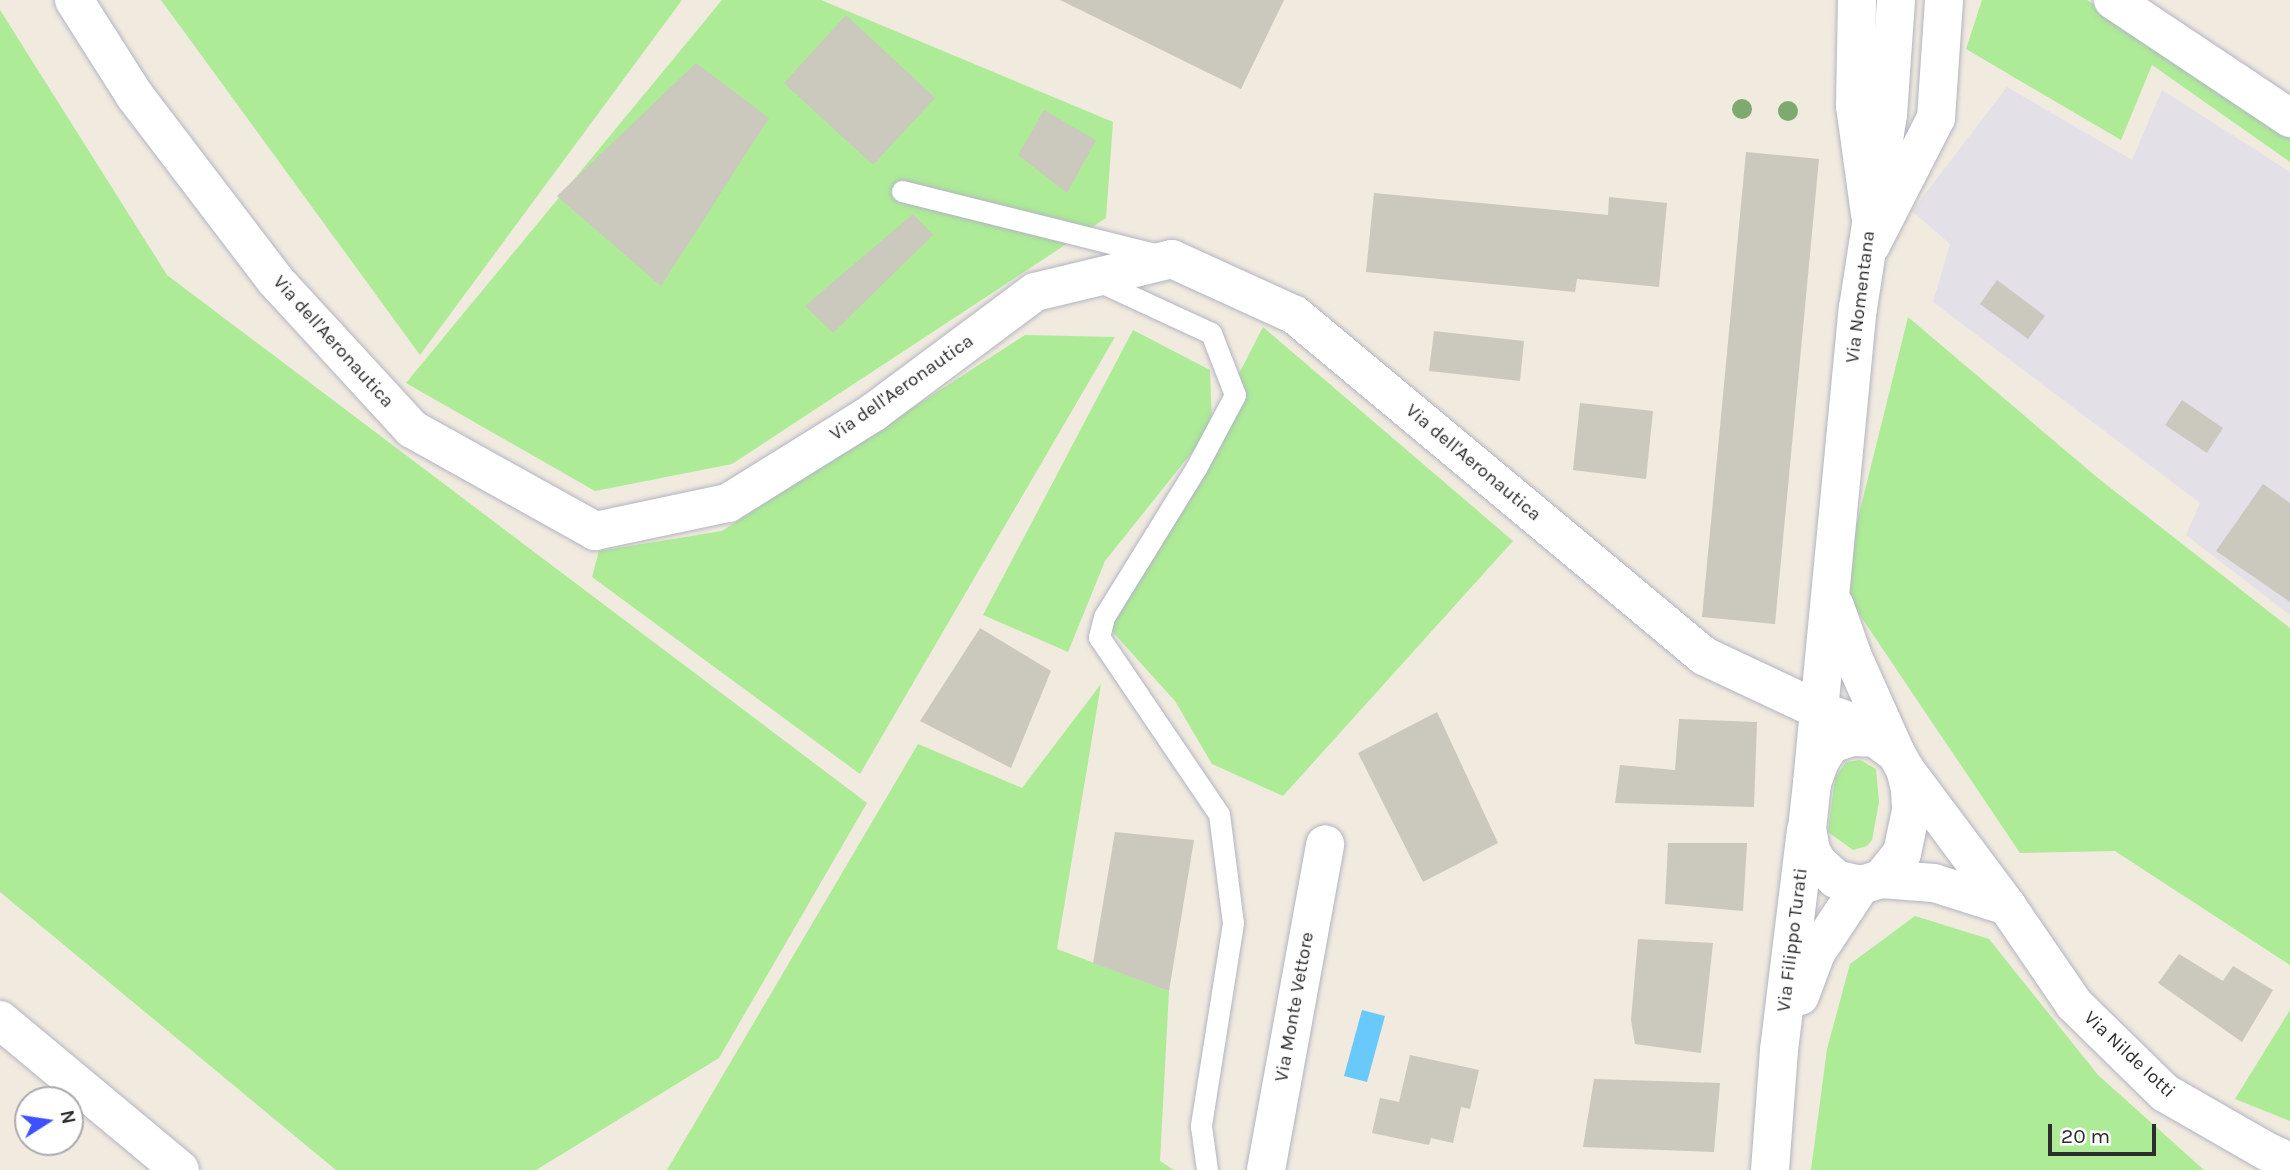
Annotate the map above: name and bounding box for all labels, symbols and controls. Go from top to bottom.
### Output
street label: Via Nomentana [1842,229,1880,365]
street label: Via dell'Aeronautica [268,271,398,413]
street label: Via dell'Aeronautica [826,330,978,446]
street label: Via dell'Aeronautica [1401,400,1545,526]
street label: Via Filippo Turati [1773,867,1813,1013]
street label: Via Monte Vettore [1271,930,1319,1084]
street label: Via Nilde Iotti [2079,1007,2179,1103]
north arrow [14,1086,84,1156]
text: N [55,1108,80,1126]
scale bar [2052,1110,2160,1154]
text: 20 m [2061,1124,2110,1148]

